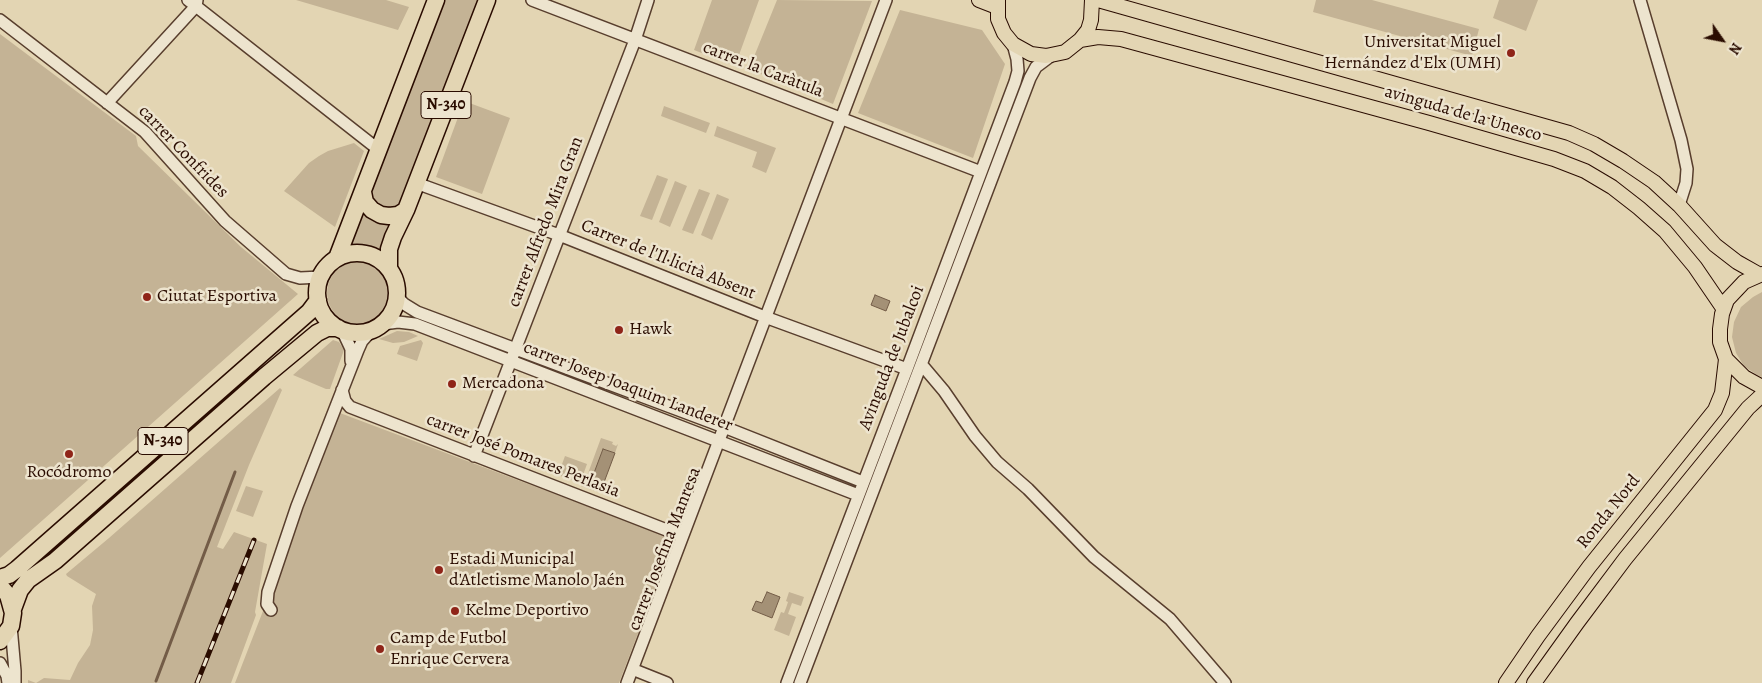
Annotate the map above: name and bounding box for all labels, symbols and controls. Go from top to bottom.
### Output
north arrow [1697,15,1747,65]
place label: Universitat Miguel Hernández d'Elx (UMH) [1324,32,1501,74]
street label: carrer la Caràtula [700,37,826,103]
text: N [1724,39,1746,58]
marker: Universitat Miguel Hernández d'Elx (UMH) [1505,47,1517,59]
street label: avinguda de la Unesco [1382,81,1544,147]
road number: N-340 [421,92,471,118]
street label: carrer Confrides [133,101,233,203]
street label: carrer Alfredo Mira Gran [504,134,588,310]
street label: Carrer de l'Il·licità Absent [578,215,758,305]
street label: Avinguda de Jubalcoi [854,283,930,433]
place label: Ciutat Esportiva [157,286,277,308]
marker: Ciutat Esportiva [141,291,153,303]
place label: Hawk [629,319,672,341]
marker: Hawk [613,324,625,336]
street label: carrer Josep Joaquim Landerer [520,337,736,437]
place label: Mercadona [462,373,544,395]
marker: Mercadona [446,378,458,390]
street label: carrer José Pomares Perlasia [423,409,623,503]
road number: N-340 [138,428,188,454]
marker: Rocódromo [63,448,75,460]
place label: Rocódromo [26,462,112,484]
street label: carrer Josefina Manresa [624,464,706,634]
street label: Ronda Nord [1573,471,1645,553]
place label: Estadi Municipal d'Atletisme Manolo Jaén [449,549,625,592]
marker: Estadi Municipal d'Atletisme Manolo Jaén [433,564,445,576]
place label: Kelme Deportivo [465,600,589,622]
marker: Kelme Deportivo [449,605,461,617]
place label: Camp de Futbol Enrique Cervera [390,628,510,670]
marker: Camp de Futbol Enrique Cervera [374,643,386,655]

